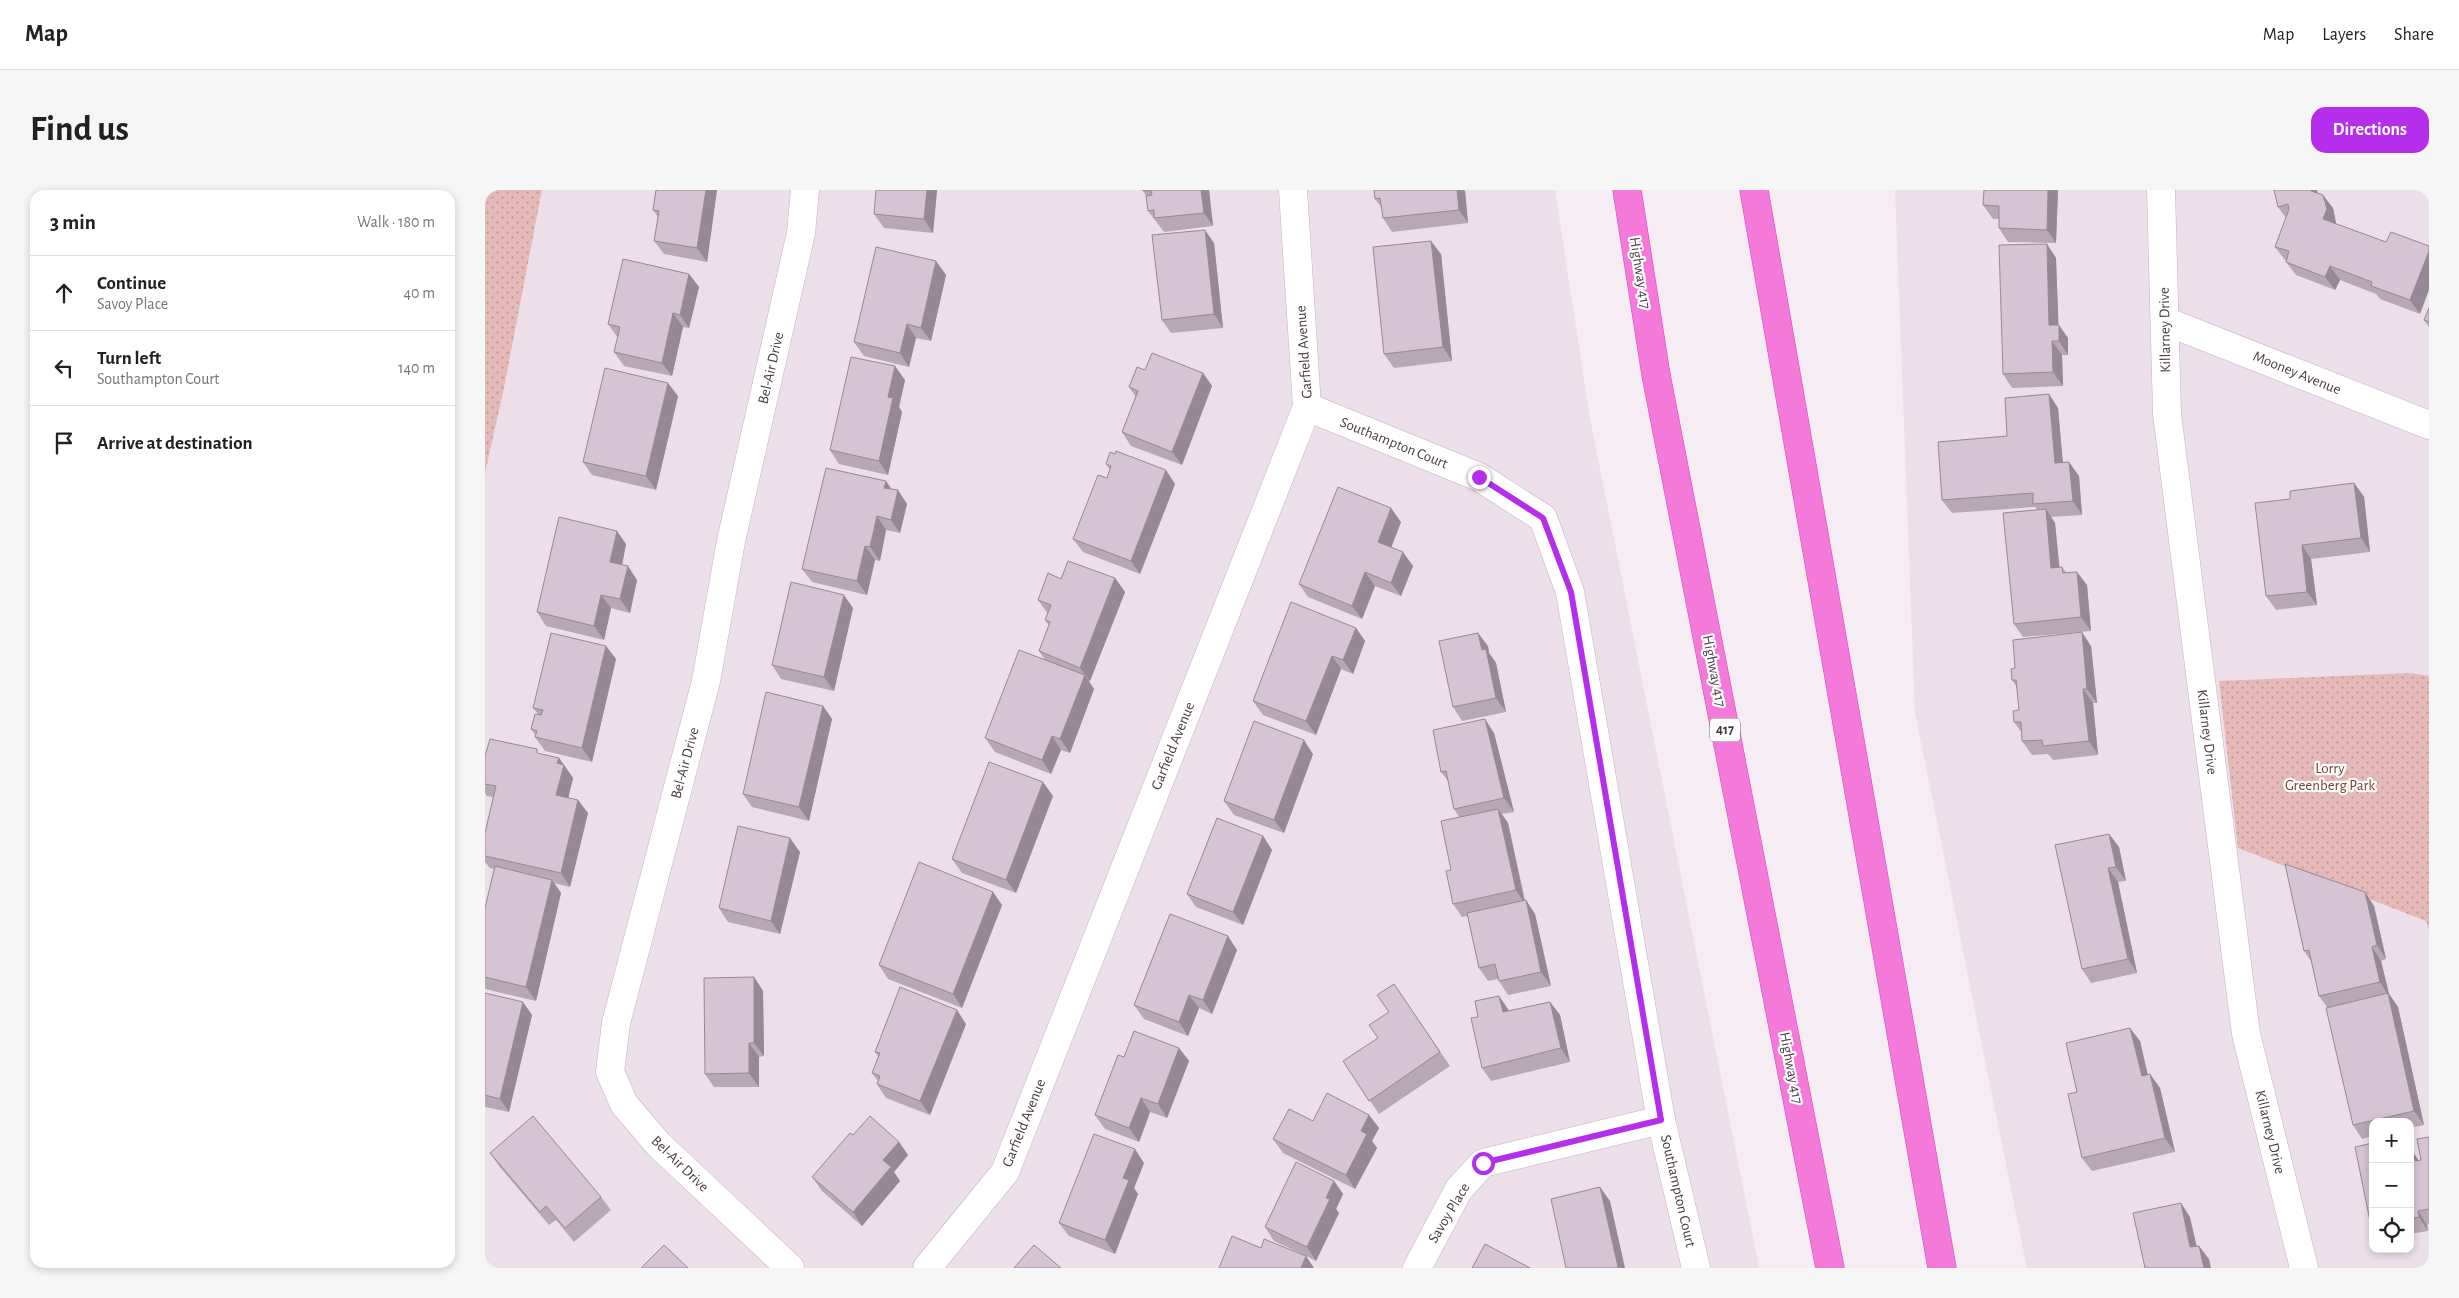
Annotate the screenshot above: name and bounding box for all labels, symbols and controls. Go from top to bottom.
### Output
text: Map [25,22,68,46]
text: Map [2263,26,2294,44]
text: Layers [2322,26,2366,44]
text: Share [2394,26,2434,44]
button: Directions [2311,107,2429,153]
text: Find us [30,112,129,147]
text: 3 min [50,212,96,233]
text: Walk · 180 m [357,214,435,230]
street label: Highway 417 [1627,236,1653,310]
text: Continue [97,274,166,293]
icon: ahead [50,279,78,307]
text: 40 m [403,285,435,301]
street label: Killarney Drive [2157,287,2173,373]
text: Savoy Place [97,296,168,312]
street label: Garfield Avenue [1293,305,1315,399]
street label: Bel-Air Drive [755,331,787,405]
text: Turn left [97,349,161,368]
street label: Mooney Avenue [2251,349,2343,397]
icon: left [50,354,78,382]
text: 140 m [398,360,435,376]
text: Southampton Court [97,371,219,387]
street label: Southampton Court [1338,415,1450,472]
icon: arrive [50,429,78,457]
text: Arrive at destination [97,434,253,453]
route end [1468,466,1491,489]
street label: Highway 417 [1700,634,1728,708]
street label: Killarney Drive [2194,689,2220,775]
street label: Garfield Avenue [1149,700,1197,792]
road number: 417 [1710,718,1740,742]
street label: Bel-Air Drive [668,726,702,800]
park label: Lorry Greenberg Park [2285,761,2375,793]
street label: Highway 417 [1777,1031,1805,1105]
street label: Garfield Avenue [1000,1077,1048,1169]
street label: Killarney Drive [2252,1089,2288,1175]
map controls [2369,1118,2414,1253]
button: + [2369,1118,2414,1163]
street label: Bel-Air Drive [648,1133,712,1195]
street label: Southampton Court [1658,1133,1698,1249]
route start [1472,1152,1495,1175]
button: − [2369,1163,2414,1208]
street label: Savoy Place [1425,1180,1473,1245]
button: locate [2369,1208,2414,1253]

